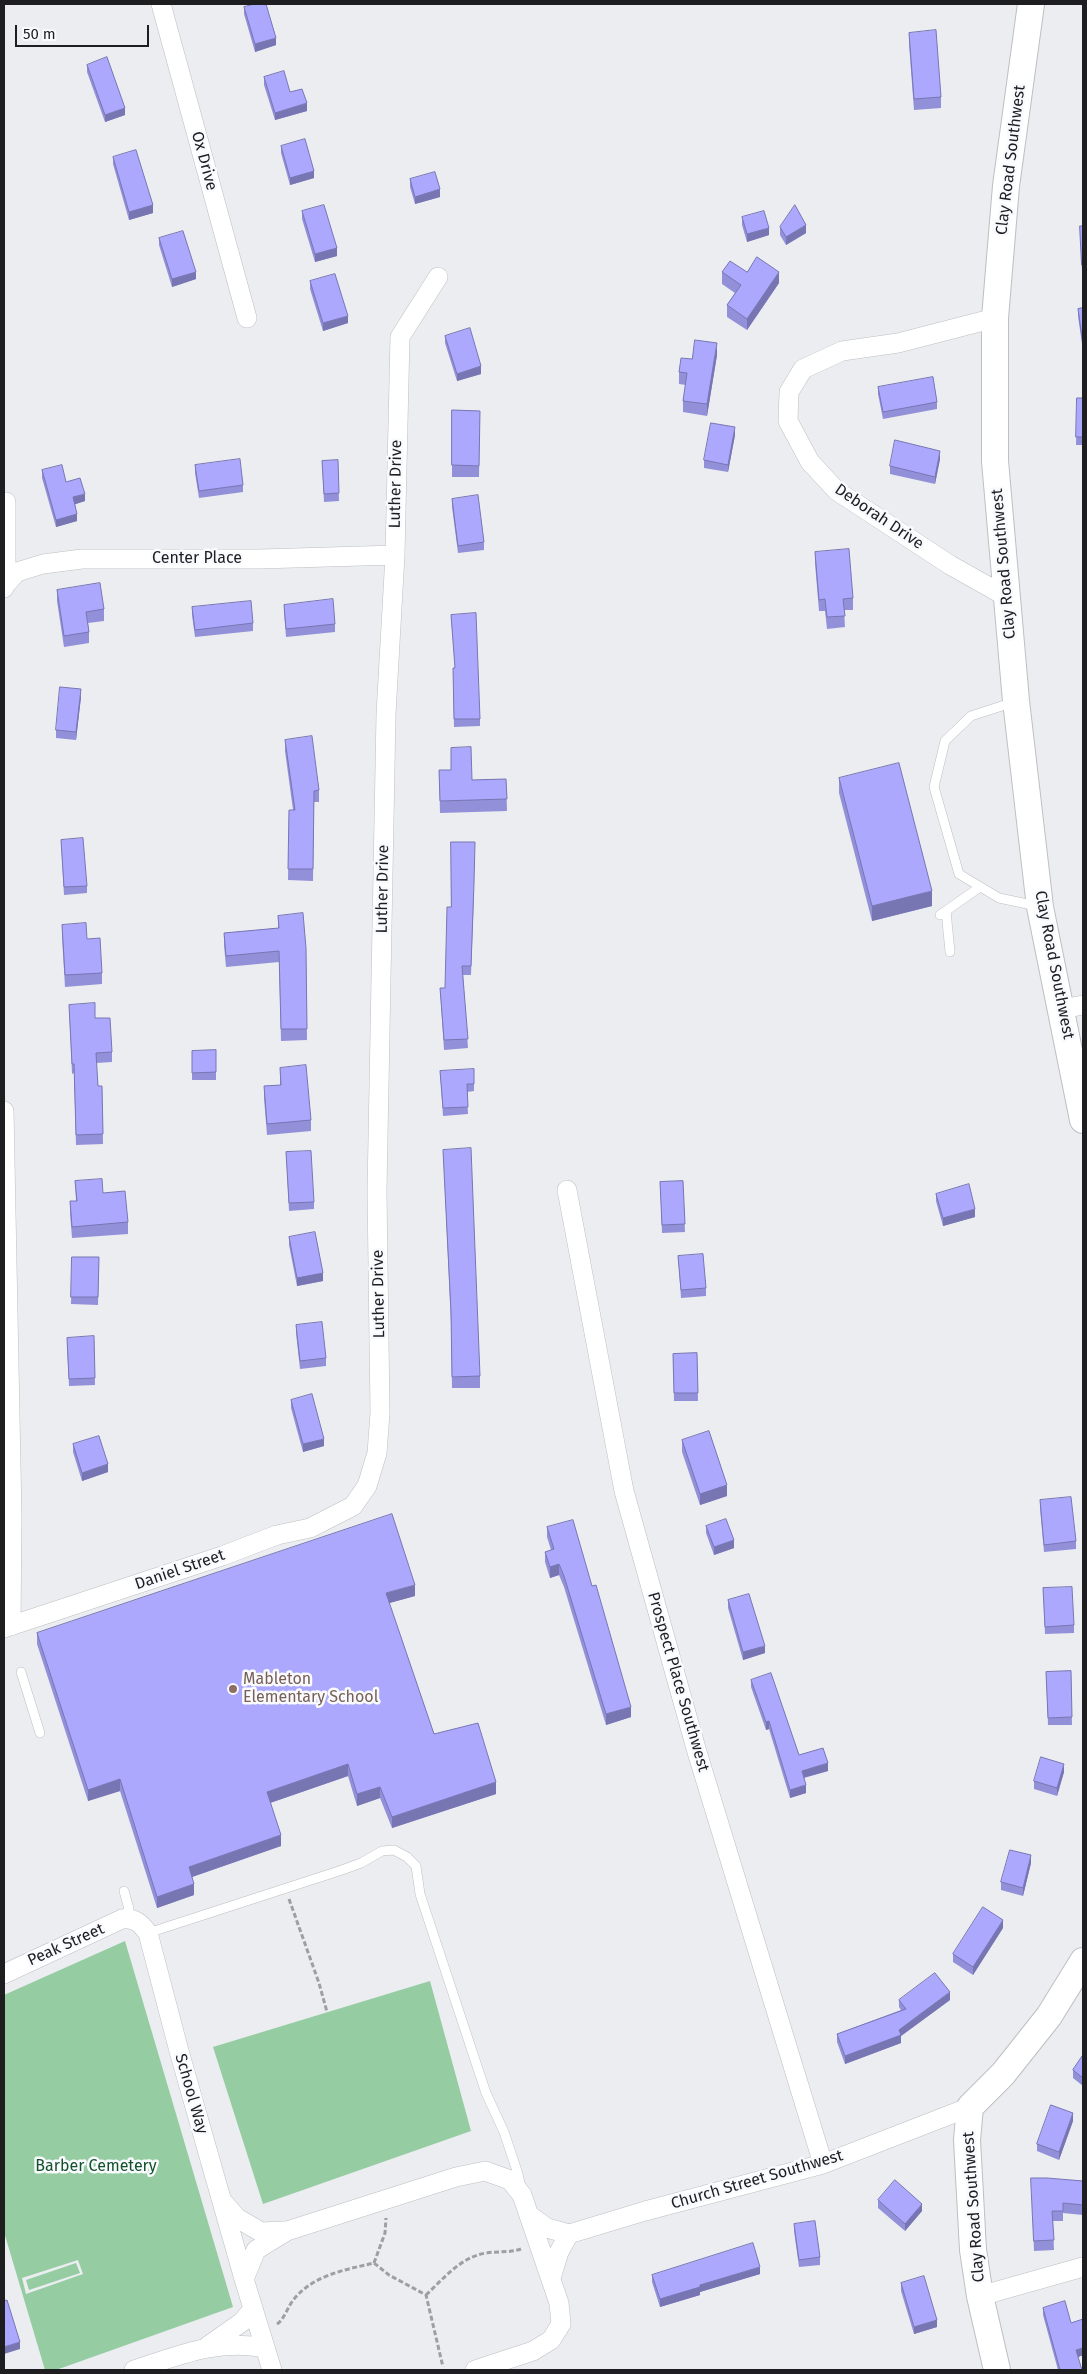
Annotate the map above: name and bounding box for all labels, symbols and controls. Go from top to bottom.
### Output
scale bar [18,15,151,47]
text: 50 m [23,25,56,43]
street label: Clay Road Southwest [992,84,1030,236]
street label: Ox Drive [187,129,221,193]
street label: Luther Drive [386,439,406,529]
street label: Deborah Drive [831,480,927,554]
street label: Clay Road Southwest [988,488,1020,640]
street label: Center Place [152,549,242,569]
street label: Luther Drive [373,844,393,934]
street label: Clay Road Southwest [1030,889,1078,1041]
street label: Luther Drive [369,1249,389,1339]
street label: Daniel Street [133,1546,227,1594]
street label: Prospect Place Southwest [643,1590,713,1774]
place label: Mableton Elementary School [243,1670,378,1708]
marker: Mableton Elementary School [227,1683,239,1695]
street label: Peak Street [25,1920,107,1970]
street label: School Way [170,2052,212,2136]
street label: Clay Road Southwest [959,2131,989,2283]
street label: Church Street Southwest [669,2146,845,2214]
park label: Barber Cemetery [35,2157,157,2177]

